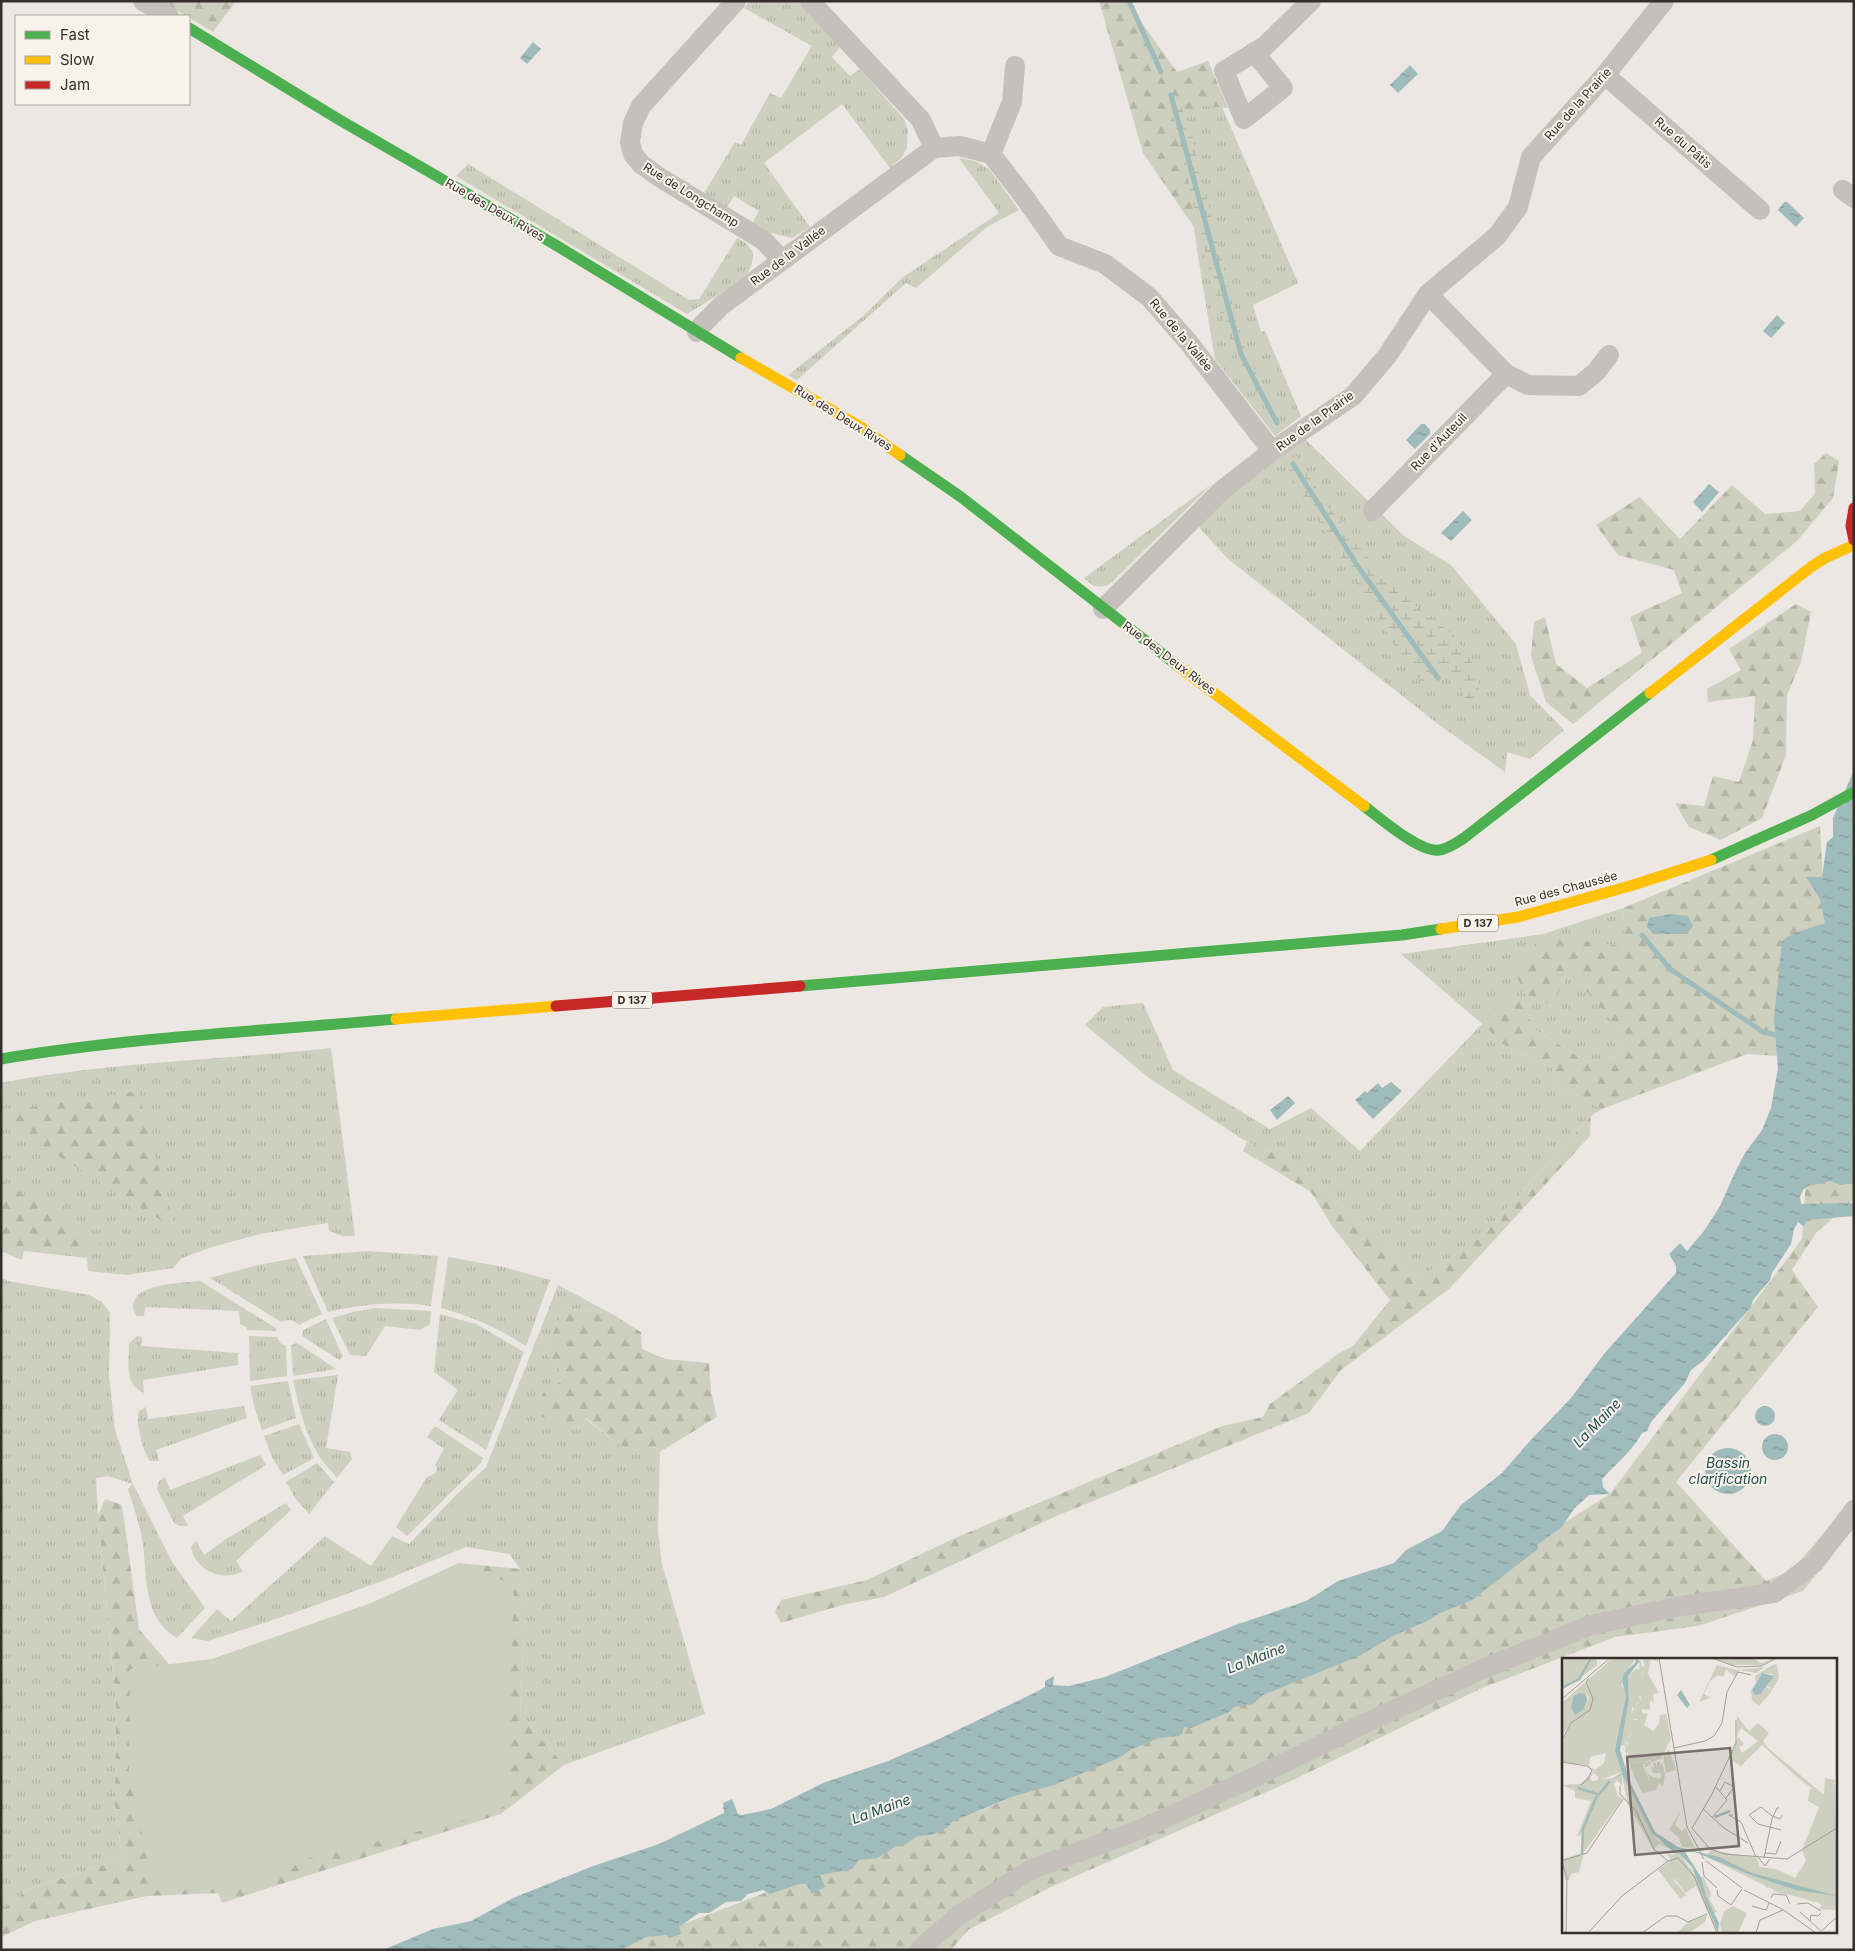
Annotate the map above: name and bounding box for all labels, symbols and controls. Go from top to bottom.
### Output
legend [15,15,190,105]
text: Fast [60,25,90,44]
text: Slow [60,50,94,69]
street label: Rue de la Prairie [1541,64,1614,143]
text: Jam [60,75,90,94]
street label: Rue du Pâtis [1652,114,1715,171]
street label: Rue de Longchamp [641,159,742,230]
street label: Rue des Deux Rives [443,175,548,244]
street label: Rue de la Vallée [747,222,828,289]
street label: Rue de la Vallée [1147,295,1216,374]
street label: Rue des Deux Rives [792,381,895,454]
street label: Rue de la Prairie [1273,387,1356,454]
street label: Rue d'Auteuil [1407,410,1470,474]
street label: Rue des Deux Rives [1120,618,1219,697]
street label: Rue des Chaussée [1513,868,1619,909]
road number: D 137 [1458,914,1498,931]
road number: D 137 [612,992,652,1008]
water label: La Maine [1569,1395,1624,1451]
water label: Bassin clarification [1689,1454,1767,1487]
water label: La Maine [1224,1639,1288,1676]
inset map [1562,1658,1838,1934]
water label: La Maine [849,1790,913,1827]

